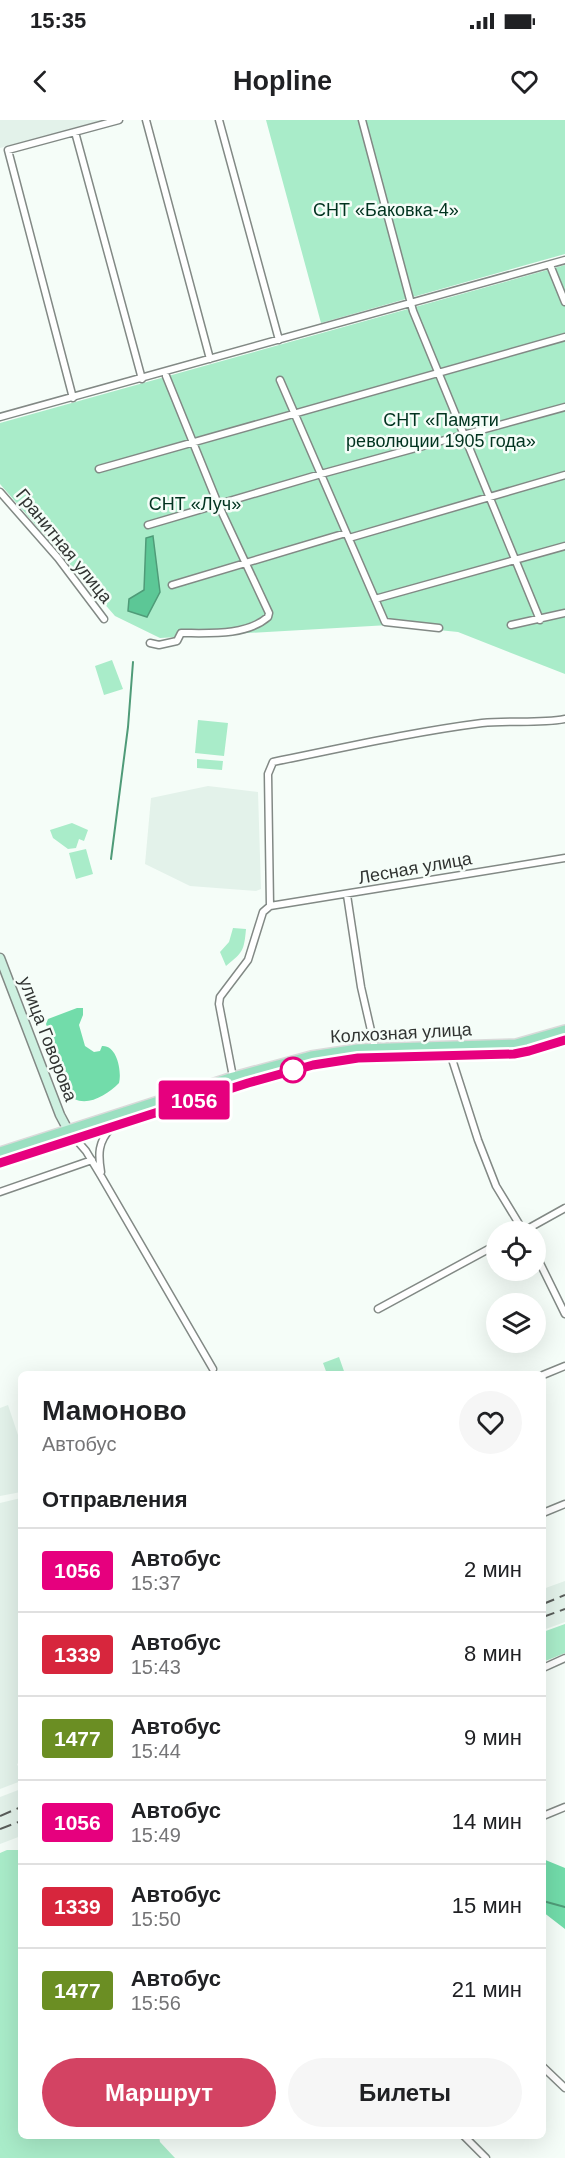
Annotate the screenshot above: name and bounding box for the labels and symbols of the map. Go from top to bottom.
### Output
park label: СНТ «Баковка-4» [313,200,459,220]
park label: СНТ «Памяти революции 1905 года» [346,410,536,451]
street label: Гранитная улица [12,485,117,608]
park label: СНТ «Луч» [149,494,241,514]
street label: Лесная улица [357,848,474,888]
street label: улица Говорова [15,974,81,1105]
street label: Колхозная улица [330,1019,473,1047]
unlabelled marker [280,1057,306,1083]
line badge: 1056 [152,1080,236,1120]

